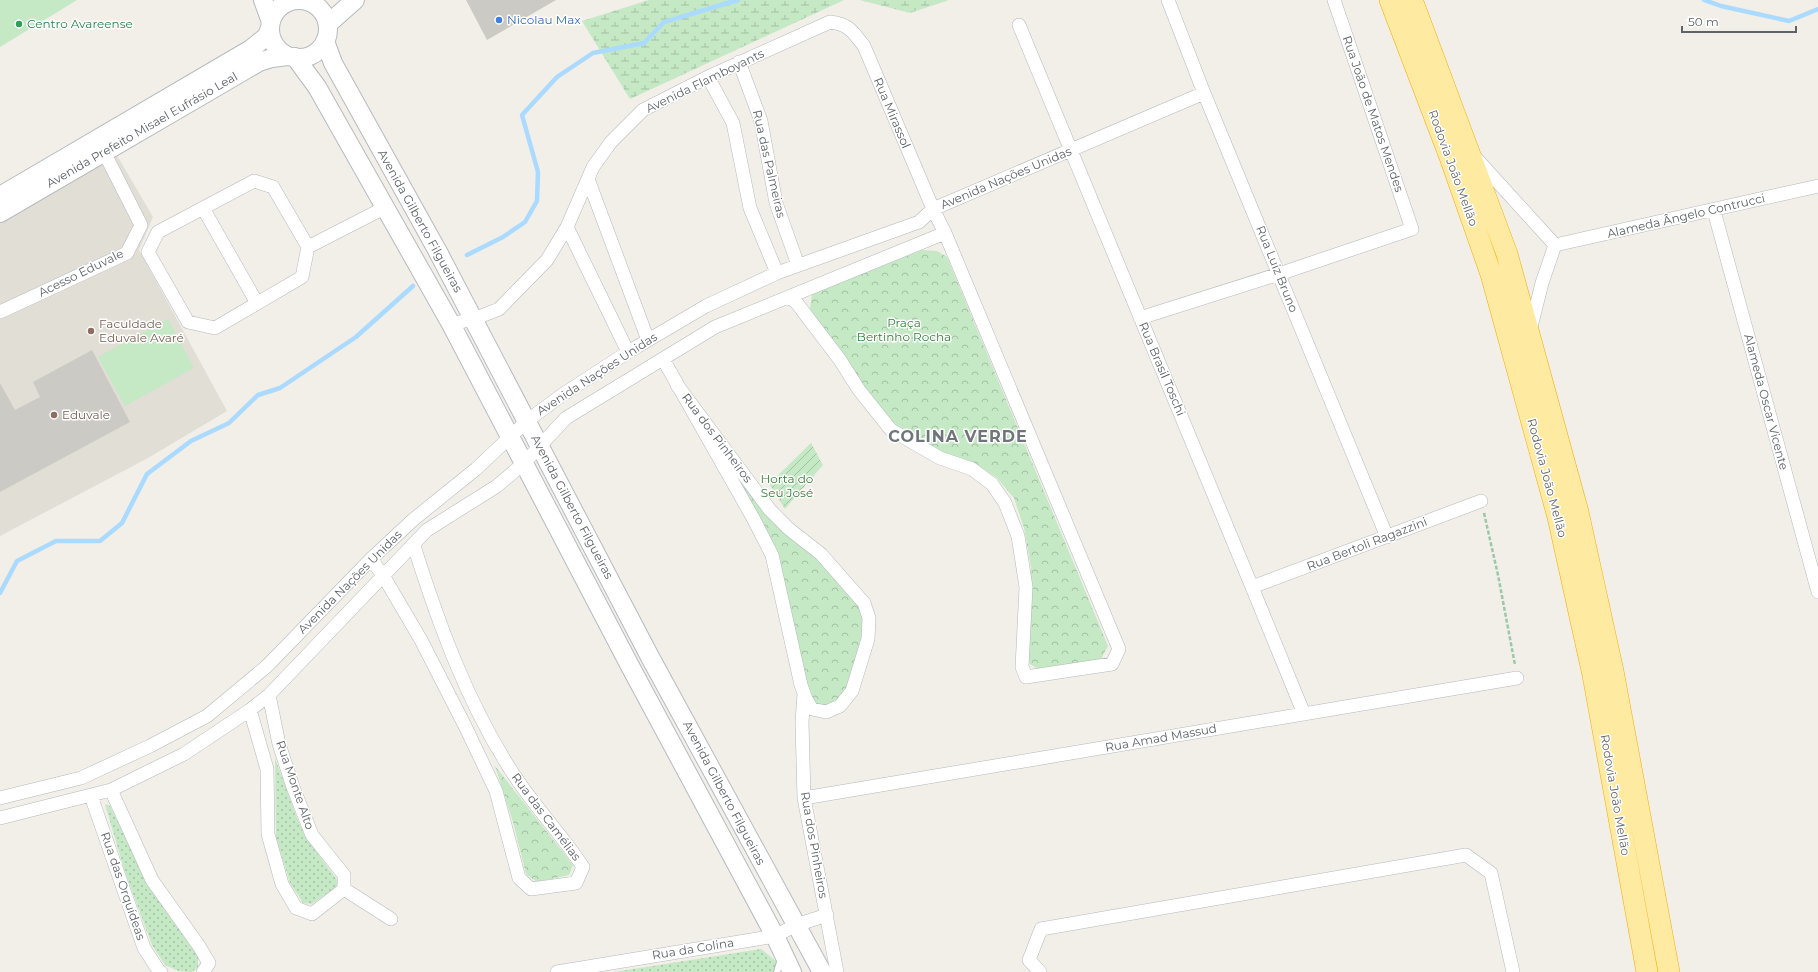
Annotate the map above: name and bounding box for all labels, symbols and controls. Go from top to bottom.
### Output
scale bar [1682,8,1796,34]
place label: Nicolau Max [507,12,581,27]
text: 50 m [1688,14,1719,29]
marker: Nicolau Max [494,15,504,25]
place label: Centro Avareense [27,16,133,31]
marker: Centro Avareense [14,19,24,29]
street label: Rua João de Matos Mendes [1340,34,1407,194]
street label: Avenida Flamboyants [643,45,767,116]
street label: Avenida Prefeito Misael Eufrásio Leal [43,68,240,191]
street label: Rua Mirassol [871,75,914,150]
street label: Rua das Palmeiras [750,108,789,219]
street label: Rodovia João Mellão [1425,108,1481,228]
street label: Avenida Nações Unidas [938,143,1074,212]
street label: Avenida Gilberto Filgueiras [375,147,466,295]
street label: Alameda Ângelo Contrucci [1606,190,1766,241]
street label: Rua Luiz Bruno [1253,223,1302,314]
street label: Acesso Eduvale [36,245,126,300]
park label: Praça Bertinho Rocha [857,315,951,344]
place label: Faculdade Eduvale Avaré [99,316,184,345]
street label: Rua Brasil Toschi [1136,320,1189,418]
marker: Faculdade Eduvale Avaré [86,326,96,336]
street label: Avenida Nações Unidas [534,329,660,418]
street label: Alameda Oscar Vicente [1741,332,1792,472]
street label: Rua dos Pinheiros [679,390,756,486]
place label: Eduvale [62,407,110,422]
marker: Eduvale [49,410,59,420]
street label: Rodovia João Mellão [1524,417,1571,539]
district label: COLINA VERDE [888,427,1028,446]
street label: Avenida Gilberto Filgueiras [528,432,617,582]
park label: Horta do Seu José [761,471,813,500]
street label: Rua Bertoli Ragazzini [1304,514,1429,573]
street label: Avenida Nações Unidas [295,526,405,637]
street label: Avenida Gilberto Filgueiras [680,718,769,868]
street label: Rua Amad Massud [1104,720,1218,755]
street label: Rodovia João Mellão [1597,733,1634,857]
street label: Rua Monte Alto [273,738,318,831]
street label: Rua das Camélias [508,770,584,864]
street label: Rua dos Pinheiros [798,790,831,900]
street label: Rua das Orquídeas [98,830,149,942]
street label: Rua da Colina [651,935,735,962]

